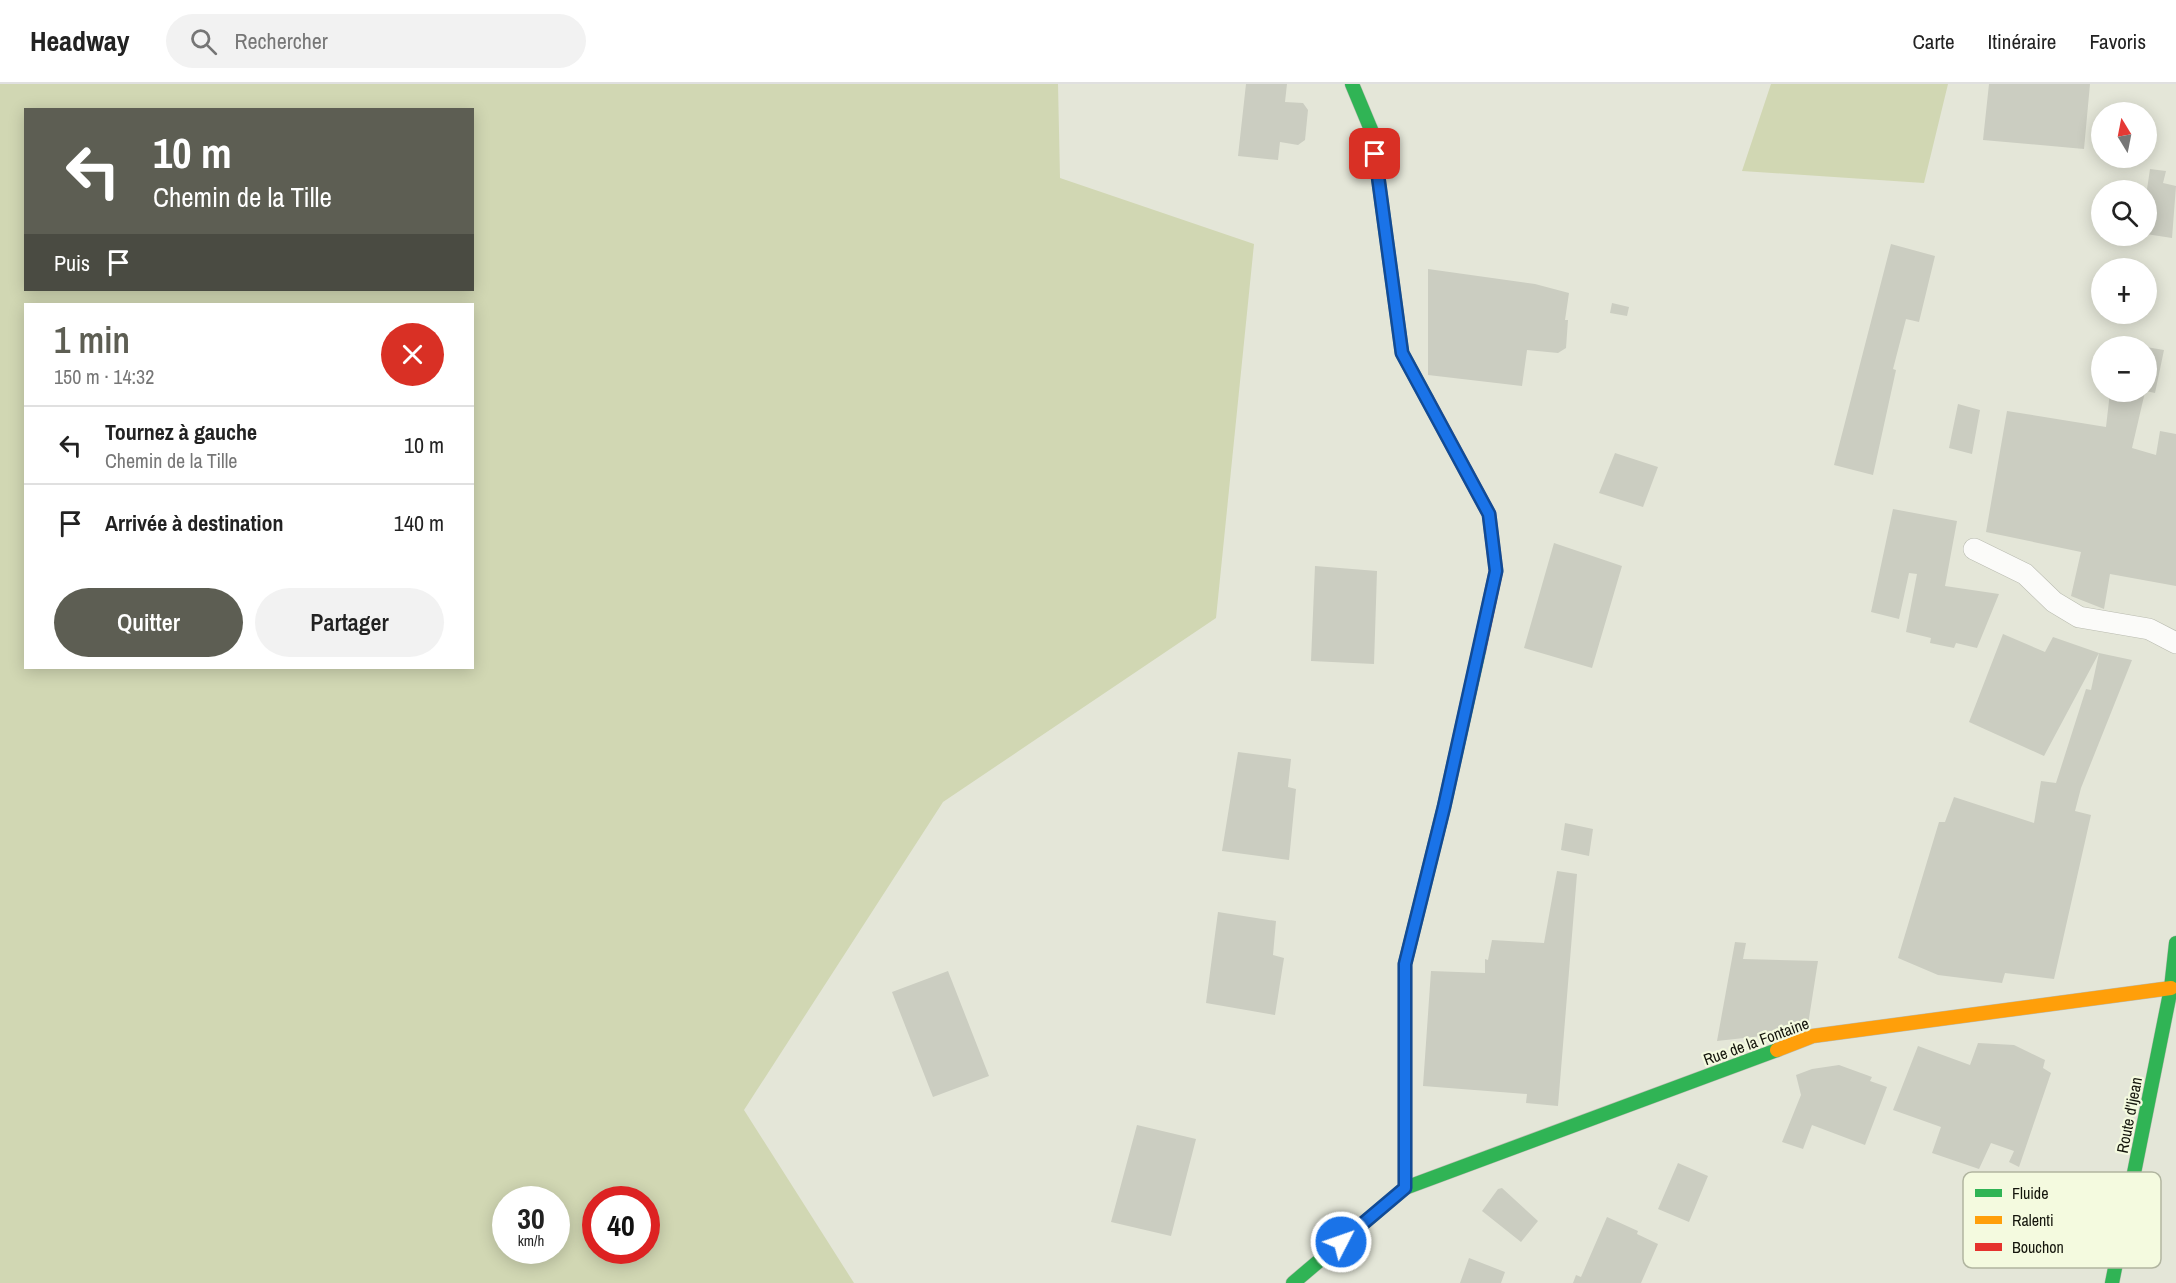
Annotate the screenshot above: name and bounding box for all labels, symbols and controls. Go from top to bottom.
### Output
search box [166,14,586,68]
text: Headway [30,22,130,60]
icon: search [187,25,220,58]
text: Rechercher [235,26,328,56]
text: Carte [1912,27,1955,56]
text: Itinéraire [1988,27,2056,56]
text: Favoris [2089,27,2146,56]
north arrow [2091,102,2157,168]
map controls [2091,102,2157,402]
text: 10 m [153,125,232,181]
pin [1349,128,1400,179]
icon: left [54,132,132,210]
icon: arrive [1358,137,1391,170]
text: Chemin de la Tille [153,179,332,215]
button: search [2091,180,2157,246]
icon: arrive [102,246,135,279]
text: Puis [54,248,90,278]
button: + [2091,258,2157,324]
text: 1 min [54,316,130,364]
button: close [381,323,444,386]
button: − [2091,336,2157,402]
text: 150 m · 14:32 [54,363,154,390]
text: Tournez à gauche [105,417,257,447]
icon: left [54,429,87,462]
text: 10 m [404,430,444,460]
text: Chemin de la Tille [105,447,237,474]
icon: arrive [54,507,87,540]
text: Arrivée à destination [105,508,283,538]
text: 140 m [394,508,444,538]
button: Quitter [54,588,243,657]
button: Partager [255,588,444,657]
street label: Rue de la Fontaine [1700,1012,1812,1070]
street label: Route d'Ijean [2111,1075,2147,1155]
legend [1963,1172,2161,1268]
text: Fluide [2012,1182,2048,1204]
speed limit sign: 40 [582,1186,660,1264]
text: 30 [517,1198,545,1238]
text: Ralenti [2012,1209,2054,1231]
position arrow [1309,1210,1373,1274]
text: km/h [518,1230,544,1251]
text: Bouchon [2012,1236,2064,1258]

